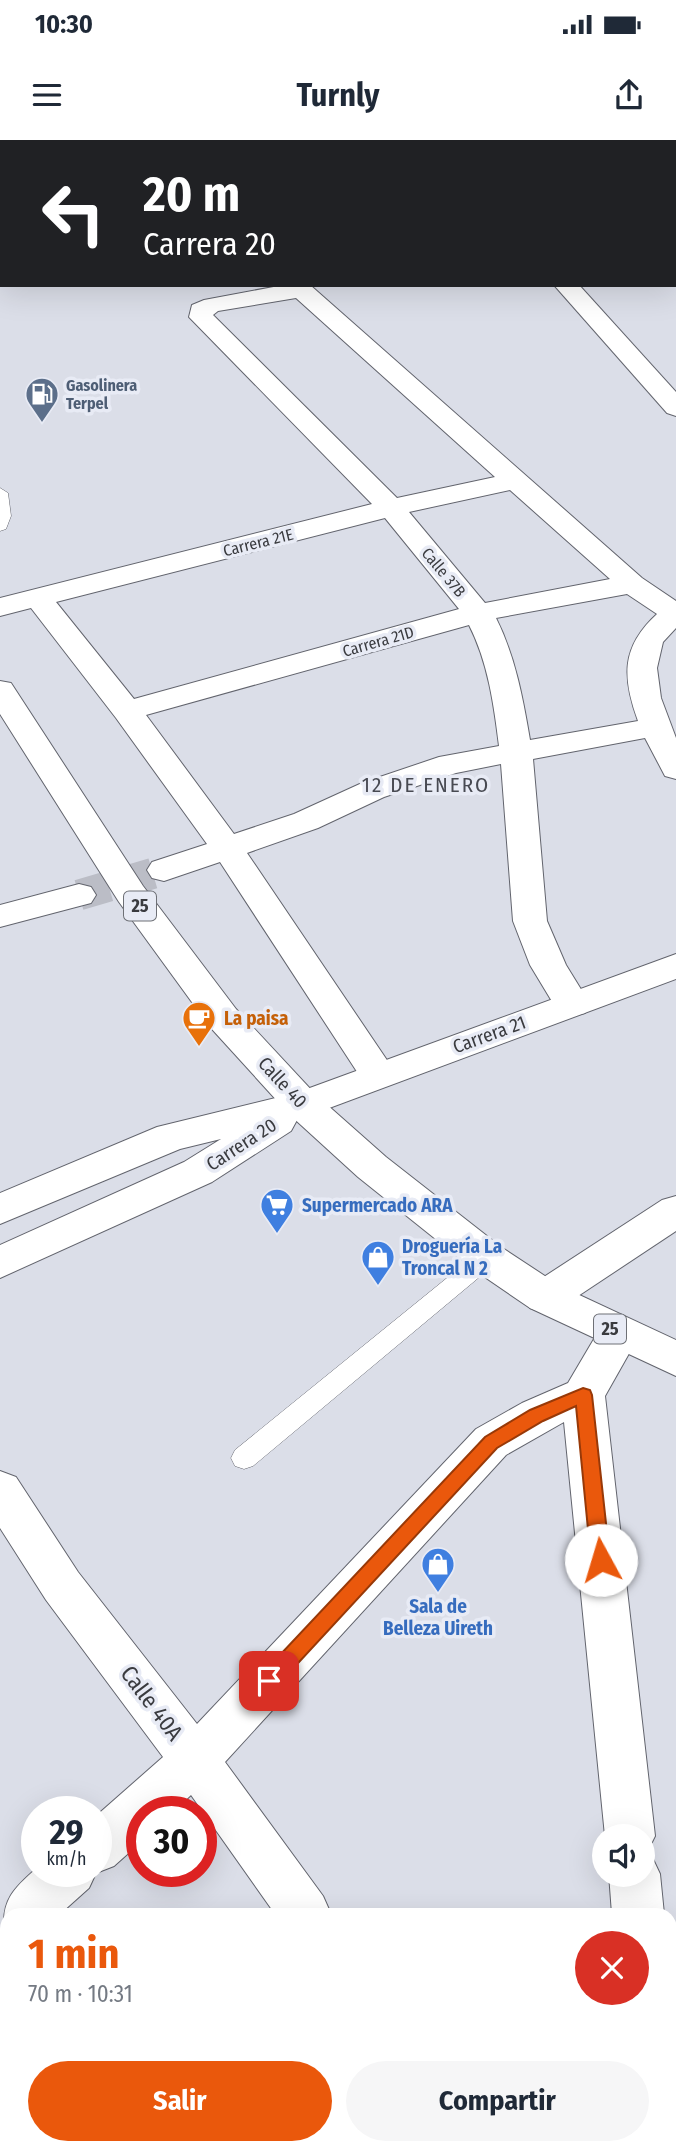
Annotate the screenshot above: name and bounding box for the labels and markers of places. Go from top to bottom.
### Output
fuel station icon: Gasolinera Terpel [23,375,61,424]
place label: Gasolinera Terpel [66,376,137,413]
cafe icon: La paisa [180,999,218,1048]
place label: La paisa [224,1007,288,1030]
supermarket icon: Supermercado ARA [258,1186,296,1235]
place label: Supermercado ARA [302,1194,453,1217]
place label: Droguería La Troncal N 2 [402,1235,502,1280]
shop icon: Droguería La Troncal N 2 [359,1238,397,1287]
shop icon: Sala de Belleza Uireth [419,1545,457,1594]
place label: Sala de Belleza Uireth [383,1595,493,1640]
pin [239,1651,299,1711]

